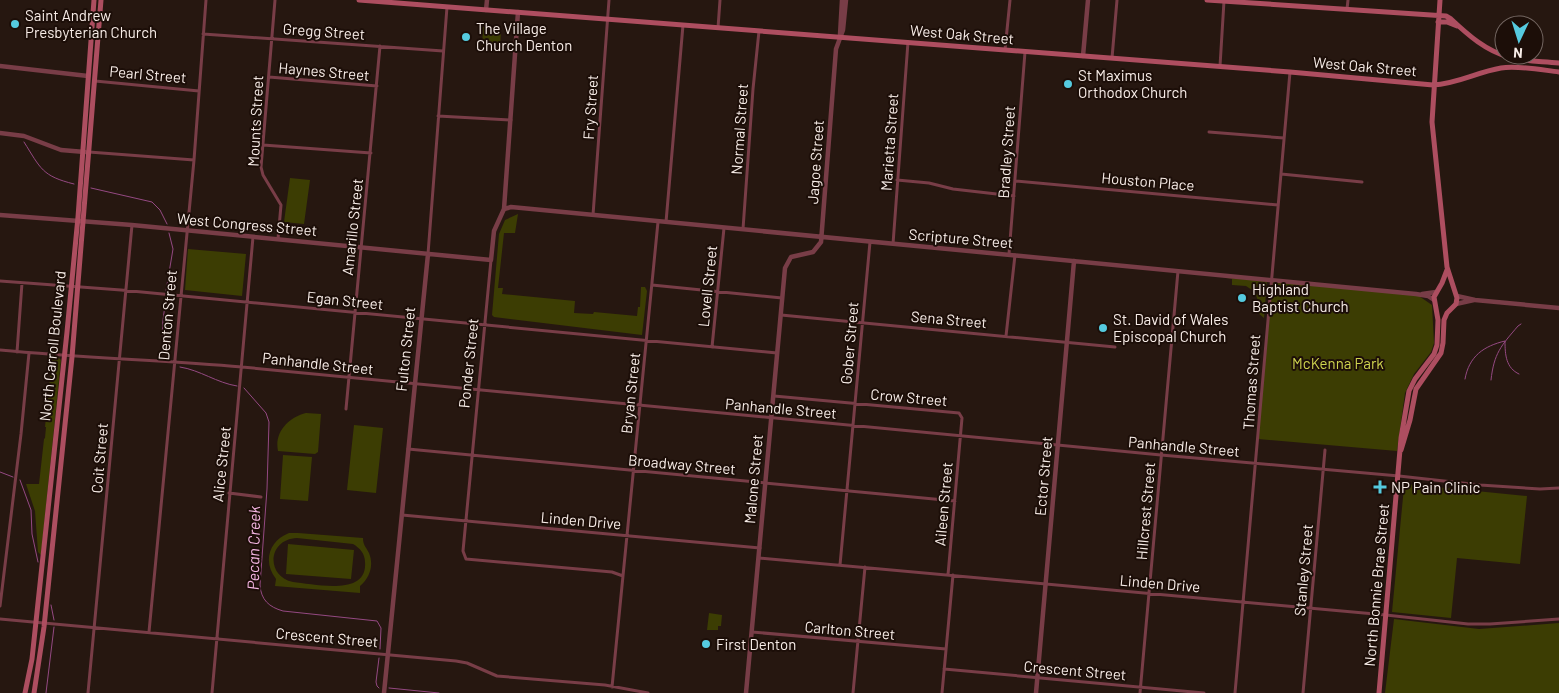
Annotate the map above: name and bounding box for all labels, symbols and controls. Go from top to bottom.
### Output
place label: Saint Andrew Presbyterian Church [25,6,157,41]
north arrow [1494,15,1544,65]
marker: Saint Andrew Presbyterian Church [9,18,21,30]
street label: Gregg Street [282,19,366,43]
place label: The Village Church Denton [476,19,572,54]
street label: West Oak Street [909,20,1015,48]
marker: The Village Church Denton [460,31,472,43]
text: N [1513,45,1523,62]
street label: West Oak Street [1312,52,1418,80]
street label: Haynes Street [278,58,370,84]
street label: Pearl Street [109,62,187,86]
place label: St Maximus Orthodox Church [1078,66,1187,101]
street label: Fry Street [579,74,601,140]
street label: Mounts Street [244,75,266,167]
marker: St Maximus Orthodox Church [1062,78,1074,90]
street label: Normal Street [727,83,751,175]
street label: Marietta Street [877,92,901,192]
street label: Bradley Street [994,105,1018,199]
street label: Jagoe Street [803,119,827,205]
street label: Houston Place [1101,168,1195,194]
street label: Amarillo Street [338,178,366,276]
street label: West Congress Street [176,209,318,239]
street label: Scripture Street [908,224,1014,252]
street label: Lovell Street [694,244,720,328]
street label: Denton Street [154,269,180,361]
street label: North Carroll Boulevard [35,270,69,422]
place label: Highland Baptist Church [1252,280,1349,315]
street label: Egan Street [306,287,384,313]
marker: Highland Baptist Church [1236,292,1248,304]
street label: Gober Street [836,301,862,385]
street label: Fulton Street [392,306,418,392]
street label: Sena Street [910,307,988,331]
place label: St. David of Wales Episcopal Church [1113,310,1228,345]
street label: Ponder Street [454,317,482,409]
marker: St. David of Wales Episcopal Church [1097,322,1109,334]
street label: Thomas Street [1239,334,1263,430]
street label: Panhandle Street [261,348,375,378]
street label: Bryan Street [617,351,643,435]
park label: McKenna Park [1292,354,1384,372]
street label: Crow Street [870,385,948,409]
street label: Panhandle Street [724,394,838,422]
street label: Coit Street [87,422,111,494]
street label: Alice Street [208,425,234,503]
street label: Panhandle Street [1127,432,1241,460]
street label: Malone Street [740,433,766,525]
street label: Ector Street [1031,436,1055,516]
street label: Broadway Street [627,450,737,478]
street label: Aileen Street [930,461,956,547]
street label: Hillcrest Street [1132,461,1158,561]
place label: NP Pain Clinic [1391,478,1481,496]
marker: NP Pain Clinic [1373,480,1387,494]
street label: North Bonnie Brae Street [1360,503,1392,667]
water label: Pecan Creek [243,505,263,590]
street label: Linden Drive [540,508,622,532]
street label: Stanley Street [1290,523,1316,617]
street label: Linden Drive [1119,571,1201,595]
street label: Carlton Street [804,617,896,643]
street label: Crescent Street [275,624,379,650]
place label: First Denton [716,635,796,653]
marker: First Denton [700,638,712,650]
street label: Crescent Street [1023,657,1127,683]

